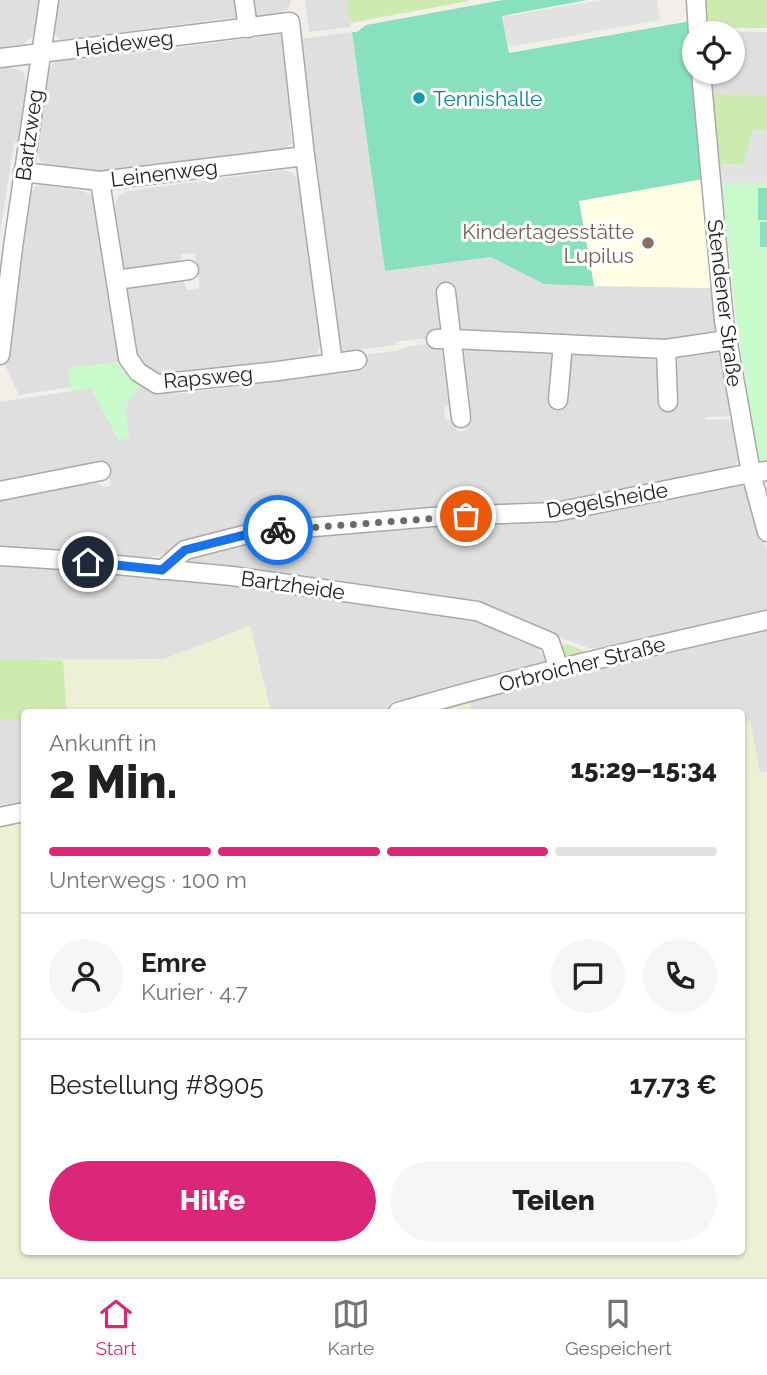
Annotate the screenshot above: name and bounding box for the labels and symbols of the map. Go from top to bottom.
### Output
street label: Heideweg [73,25,175,61]
place label: Tennishalle [433,86,542,111]
street label: Bartzweg [10,88,48,182]
marker: Tennishalle [411,90,427,106]
street label: Leinenweg [109,154,219,192]
street label: Stendener Straße [702,218,748,388]
place label: Kindertagesstätte Lupilus [462,219,634,268]
marker: Kindertagesstätte Lupilus [640,235,656,251]
street label: Rapsweg [162,361,254,393]
street label: Degelsheide [544,477,670,523]
pin [436,486,496,546]
courier [243,495,313,565]
pin [58,532,118,592]
street label: Bartzheide [239,565,347,605]
street label: Orbroicher Straße [496,631,668,697]

